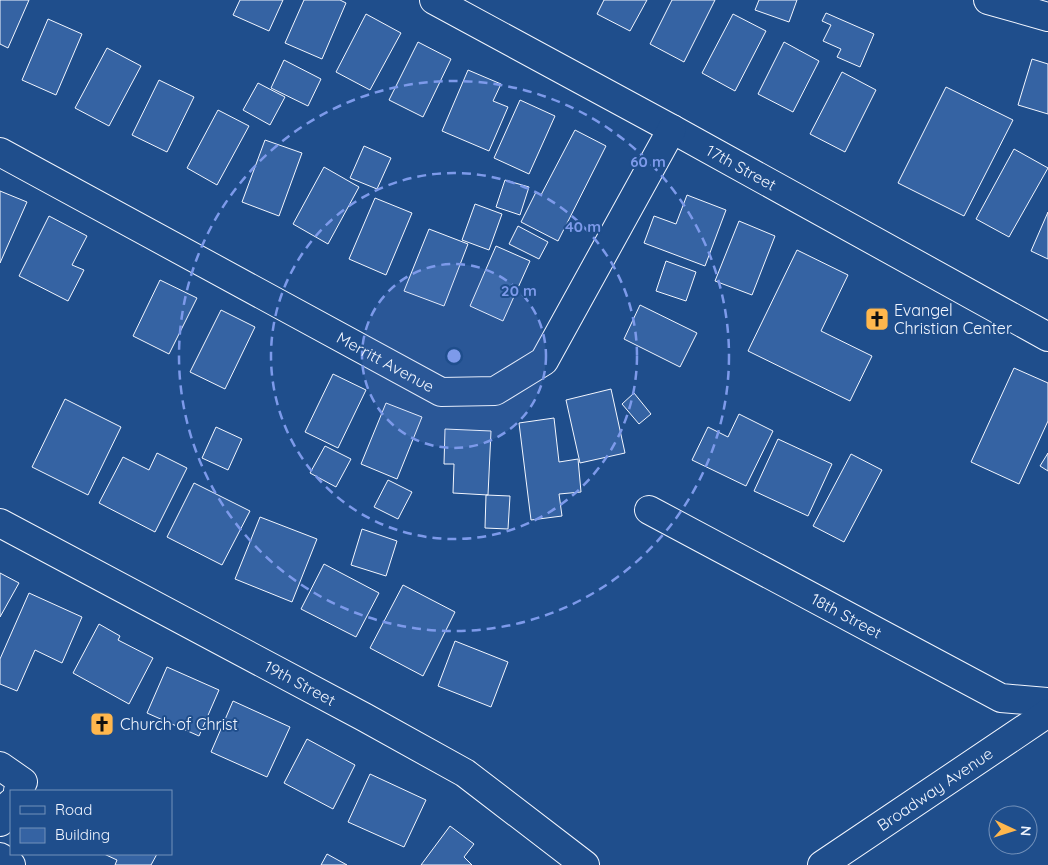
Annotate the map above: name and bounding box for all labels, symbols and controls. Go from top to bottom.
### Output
street label: 17th Street [703,140,780,195]
text: 60 m [630,152,666,171]
text: 40 m [565,217,601,236]
text: 20 m [501,281,537,300]
place label: Evangel Christian Center [894,300,1012,338]
church icon: Evangel Christian Center [864,306,890,332]
street label: Merritt Avenue [333,327,438,396]
centre of rings [445,347,463,365]
street label: 18th Street [808,589,885,643]
street label: 19th Street [261,656,339,710]
church icon: Church of Christ [89,711,115,737]
place label: Church of Christ [120,714,238,734]
street label: Broadway Avenue [873,743,997,835]
legend [10,790,172,855]
text: Road [55,800,92,819]
north arrow [988,805,1038,855]
text: Building [55,825,110,844]
text: N [1017,825,1035,837]

